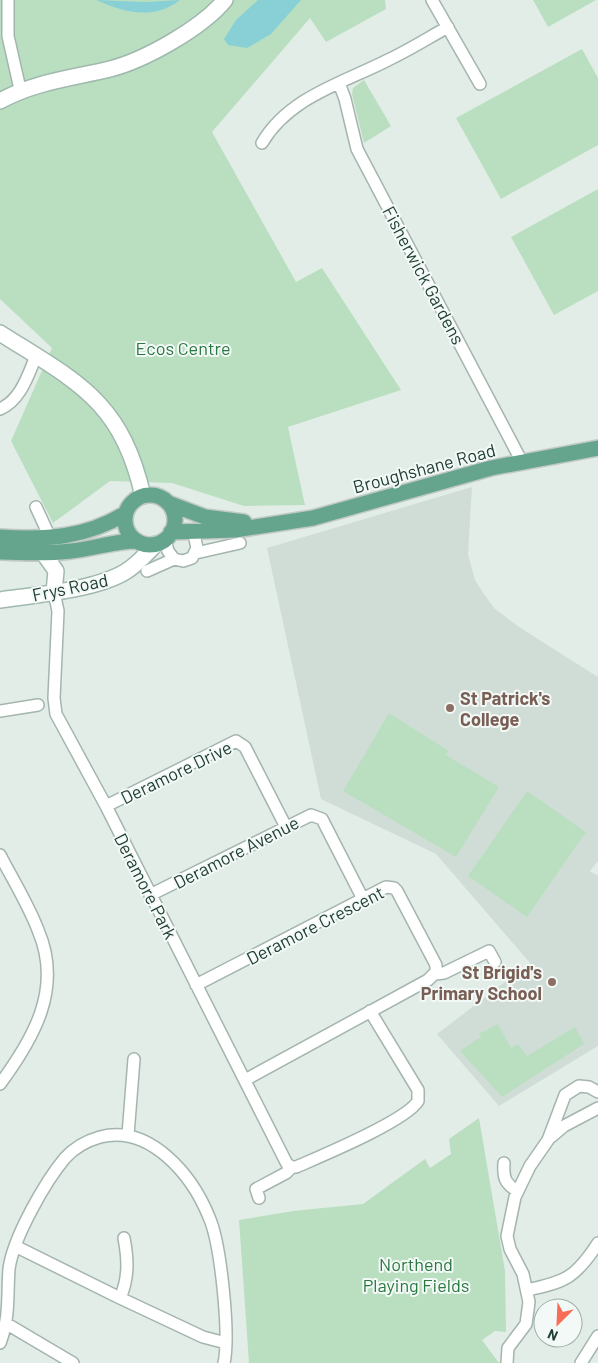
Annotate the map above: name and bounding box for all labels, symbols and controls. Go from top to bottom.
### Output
street label: Fisherwick Gardens [378,202,470,348]
park label: Ecos Centre [135,337,231,359]
street label: Broughshane Road [350,438,498,498]
street label: Frys Road [30,568,110,606]
place label: St Patrick's College [460,687,550,730]
marker: St Patrick's College [444,702,456,714]
street label: Deramore Drive [117,736,235,808]
street label: Deramore Avenue [170,811,302,893]
street label: Deramore Park [110,829,182,943]
street label: Deramore Crescent [243,881,387,969]
place label: St Brigid's Primary School [421,961,542,1004]
marker: St Brigid's Primary School [546,976,558,988]
park label: Northend Playing Fields [363,1253,469,1296]
north arrow [533,1298,583,1348]
text: N [545,1326,560,1345]

